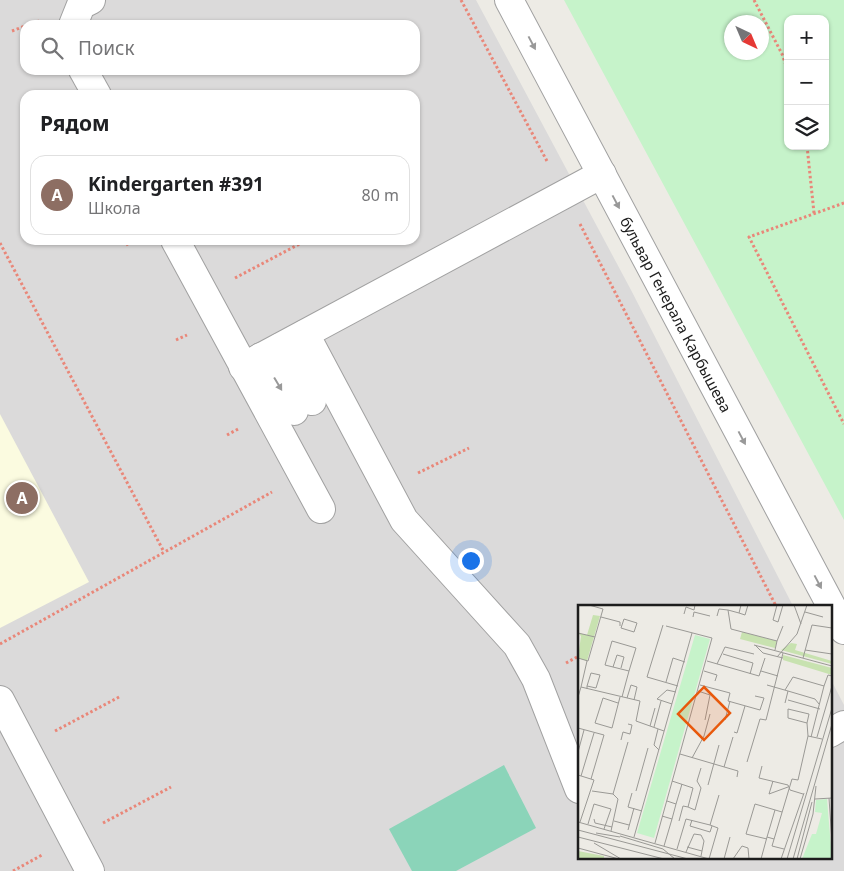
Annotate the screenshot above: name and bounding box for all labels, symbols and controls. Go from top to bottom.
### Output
north arrow [724,15,769,60]
map controls [784,15,829,150]
button: + [784,15,829,60]
search box [20,20,420,75]
icon: search [38,34,66,62]
text: Поиск [78,35,134,61]
one-way arrow [528,36,536,50]
button: − [784,60,829,105]
button: layers [784,105,829,150]
text: Рядом [40,109,110,137]
text: Kindergarten #391 [88,171,264,197]
text: A [51,184,63,206]
text: 80 m [362,184,399,206]
one-way arrow [612,195,621,209]
text: Школа [88,197,141,219]
street label: бульвар Генерала Карбышева [616,213,736,416]
one-way arrow [273,378,282,391]
one-way arrow [738,431,746,445]
pin: A [6,479,38,517]
your location [458,548,484,574]
one-way arrow [814,574,822,589]
inset map [578,605,832,858]

